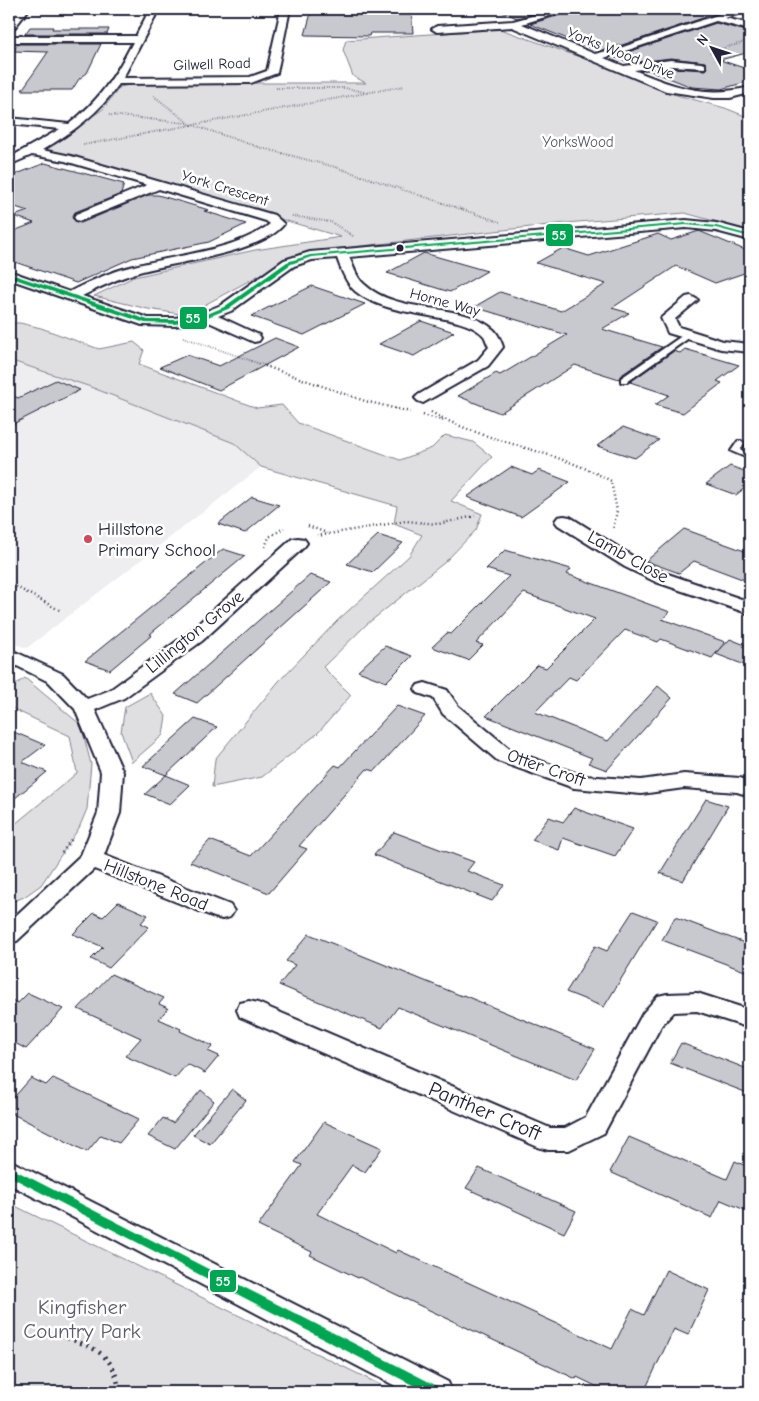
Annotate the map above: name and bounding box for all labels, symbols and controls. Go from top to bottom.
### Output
north arrow [686,22,736,72]
street label: Yorks Wood Drive [565,23,678,83]
text: N [693,31,712,49]
street label: Gilwell Road [173,54,251,74]
park label: YorksWood [542,133,614,151]
street label: York Crescent [179,166,271,210]
line badge: 55 [545,223,574,247]
text: 55 [552,227,566,244]
unlabelled marker [395,243,405,253]
street label: Horne Way [408,284,482,320]
line badge: 55 [179,306,208,330]
text: 55 [186,310,200,327]
place label: Hillstone Primary School [98,519,216,561]
street label: Lamb Close [584,526,672,588]
marker: Hillstone Primary School [82,533,94,545]
street label: Lillington Grove [142,586,248,678]
street label: Otter Croft [504,745,589,791]
street label: Hillstone Road [101,855,211,915]
street label: Panther Croft [425,1076,546,1146]
line badge: 55 [209,1269,237,1293]
text: 55 [216,1273,230,1290]
park label: Kingfisher Country Park [23,1295,141,1343]

